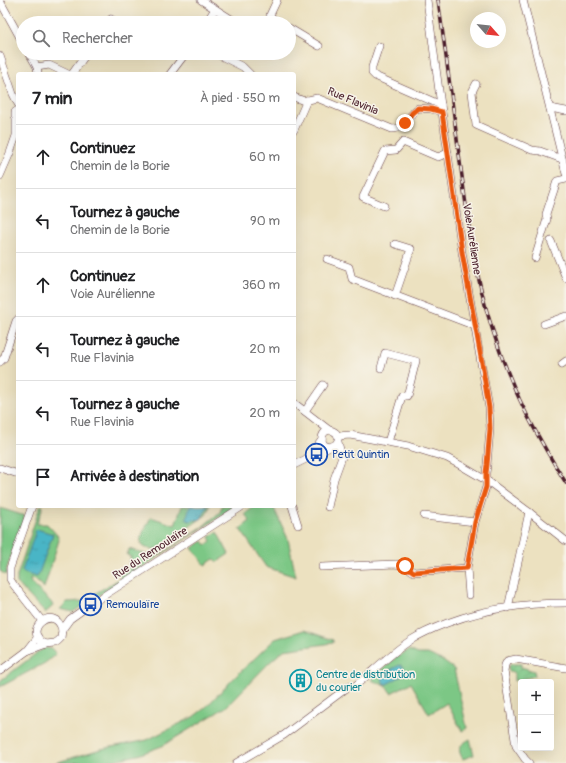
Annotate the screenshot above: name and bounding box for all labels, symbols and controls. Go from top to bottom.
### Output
north arrow [470,12,506,48]
search box [16,16,296,60]
icon: search [30,27,52,49]
text: Rechercher [62,29,133,48]
street label: Rue Flavinia [326,84,380,118]
text: 7 min [32,88,72,109]
text: À pied · 550 m [200,90,280,106]
route end [396,114,414,132]
text: Continuez [70,139,135,158]
icon: ahead [32,146,54,168]
text: 60 m [249,149,280,165]
text: Chemin de la Borie [70,158,170,174]
street label: Voie Aurélienne [460,202,484,276]
text: Tournez à gauche [70,203,180,222]
icon: left [32,210,54,232]
text: 90 m [250,213,280,229]
text: Chemin de la Borie [70,222,170,238]
text: Continuez [70,267,135,286]
icon: ahead [32,274,54,296]
text: 360 m [242,277,280,293]
text: Voie Aurélienne [70,286,155,302]
text: Tournez à gauche [70,331,180,350]
icon: left [32,338,54,360]
text: 20 m [249,341,280,357]
text: Rue Flavinia [70,350,134,366]
text: Tournez à gauche [70,395,180,414]
icon: left [32,402,54,424]
text: 20 m [249,405,280,421]
text: Rue Flavinia [70,414,134,430]
bus stop icon: Petit Quintin [304,441,330,467]
place label: Petit Quintin [332,448,389,461]
icon: arrive [32,466,54,488]
text: Arrivée à destination [70,467,199,486]
street label: Rue du Remoulaïre [110,524,190,582]
route start [396,557,414,575]
bus stop icon: Remoulaïre [78,591,104,617]
place label: Remoulaïre [106,598,160,611]
building icon: Centre de distribution du courier [288,667,314,693]
place label: Centre de distribution du courier [316,668,415,694]
map controls [518,679,554,751]
button: + [518,679,554,715]
button: − [518,715,554,751]

